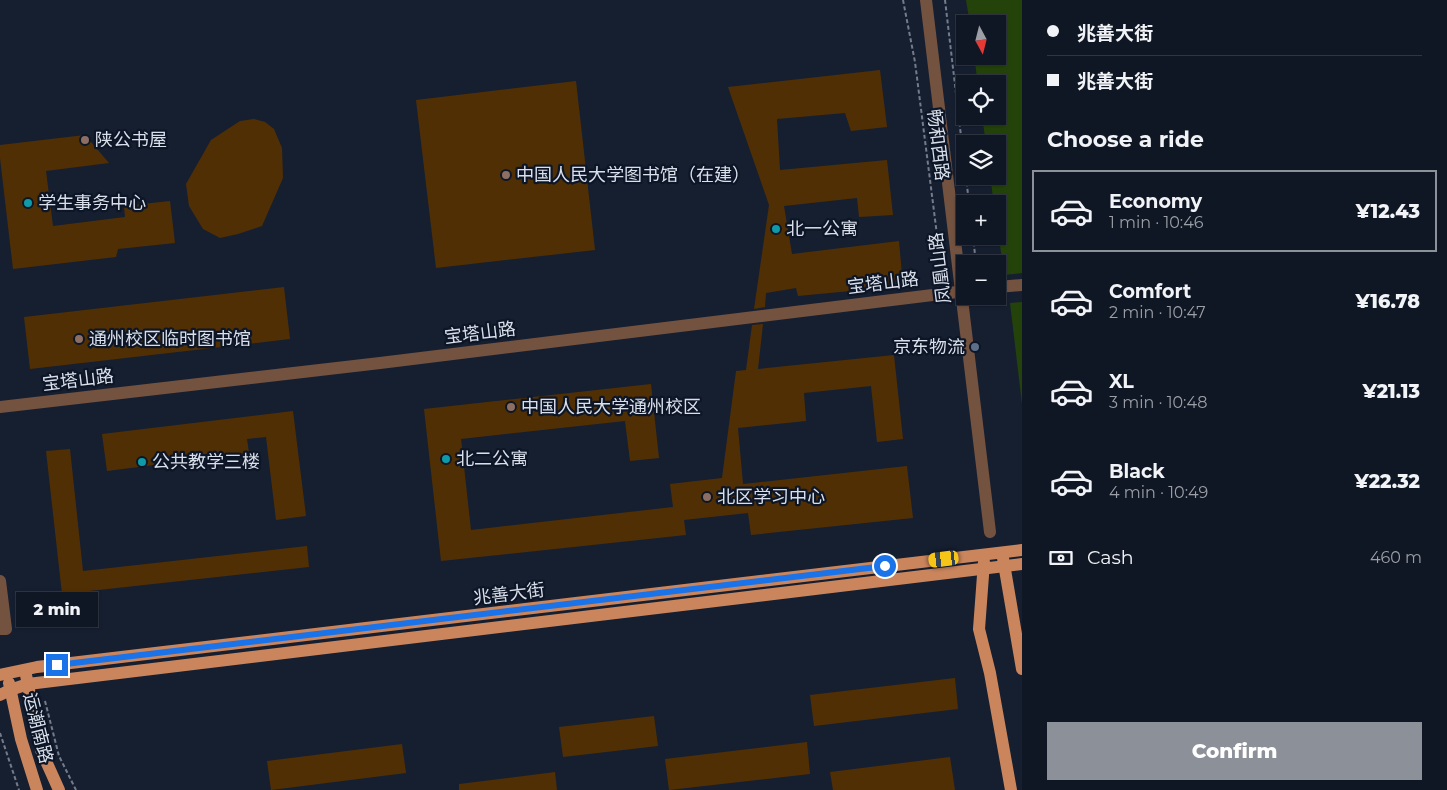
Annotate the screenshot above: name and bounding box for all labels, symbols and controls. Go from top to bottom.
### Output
north arrow [956,15,1006,65]
map controls [956,15,1006,305]
text: 兆善大街 [1077,22,1153,45]
text: 兆善大街 [1077,70,1153,93]
button: locate [956,75,1006,125]
street label: 畅和西路 [923,108,953,182]
text: Choose a ride [1047,126,1204,153]
place label: 陕公书屋 [95,129,167,151]
marker: 陕公书屋 [79,134,91,146]
button: layers [956,135,1006,185]
place label: 中国人民大学图书馆（在建） [516,164,750,186]
marker: 中国人民大学图书馆（在建） [500,169,512,181]
icon: car [1049,189,1094,234]
text: Economy [1109,190,1202,213]
place label: 学生事务中心 [38,192,146,214]
button: + [956,195,1006,245]
marker: 学生事务中心 [22,197,34,209]
text: ¥12.43 [1356,200,1420,223]
text: 1 min · 10:46 [1109,213,1204,232]
place label: 北一公寓 [786,218,858,240]
marker: 北一公寓 [770,223,782,235]
street label: 凤凰山路 [925,231,955,305]
button: − [956,255,1006,305]
street label: 宝塔山路 [846,268,920,298]
icon: car [1049,279,1094,324]
text: Comfort [1109,280,1191,303]
text: ¥16.78 [1355,290,1420,313]
text: 2 min · 10:47 [1109,303,1206,322]
street label: 宝塔山路 [443,318,517,348]
place label: 通州校区临时图书馆 [89,328,251,350]
marker: 通州校区临时图书馆 [73,333,85,345]
place label: 京东物流 [893,336,965,358]
marker: 京东物流 [969,341,981,353]
street label: 宝塔山路 [41,365,115,395]
icon: car [1049,369,1094,414]
text: XL [1109,370,1134,393]
text: ¥21.13 [1362,380,1420,403]
text: 3 min · 10:48 [1109,393,1207,412]
place label: 中国人民大学通州校区 [521,396,701,418]
marker: 中国人民大学通州校区 [505,401,517,413]
place label: 北二公寓 [456,448,528,470]
place label: 公共教学三楼 [152,451,260,473]
marker: 北二公寓 [440,453,452,465]
marker: 公共教学三楼 [136,456,148,468]
icon: car [1049,459,1094,504]
text: Black [1109,460,1165,483]
text: ¥22.32 [1354,470,1420,493]
text: 4 min · 10:49 [1109,483,1208,502]
place label: 北区学习中心 [717,486,825,508]
marker: 北区学习中心 [701,491,713,503]
icon: cash [1047,544,1075,572]
text: Cash [1087,546,1134,569]
text: 460 m [1370,548,1422,567]
car [928,550,959,568]
route start [874,555,896,577]
street label: 兆善大街 [472,579,546,609]
callout: 2 min [16,592,98,628]
text: 2 min [33,600,81,619]
route end [46,654,68,676]
street label: 运潮南路 [19,690,57,766]
button: Confirm [1047,722,1422,780]

